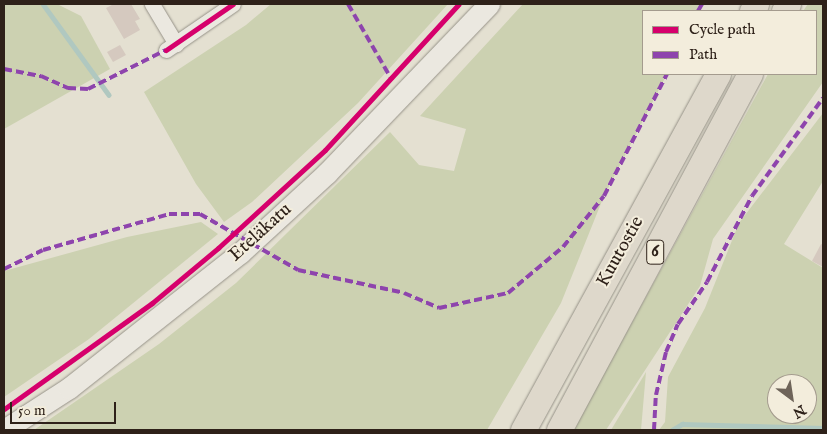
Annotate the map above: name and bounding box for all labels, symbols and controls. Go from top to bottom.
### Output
legend [642,10,817,75]
text: Cycle path [689,20,755,39]
text: Path [689,45,717,64]
street label: Eteläkatu [225,199,297,267]
street label: Kuutostie [592,213,650,291]
road number: 6 [645,236,665,268]
north arrow [767,374,817,424]
scale bar [12,392,119,424]
text: N [789,400,809,422]
text: 50 m [18,401,46,420]

